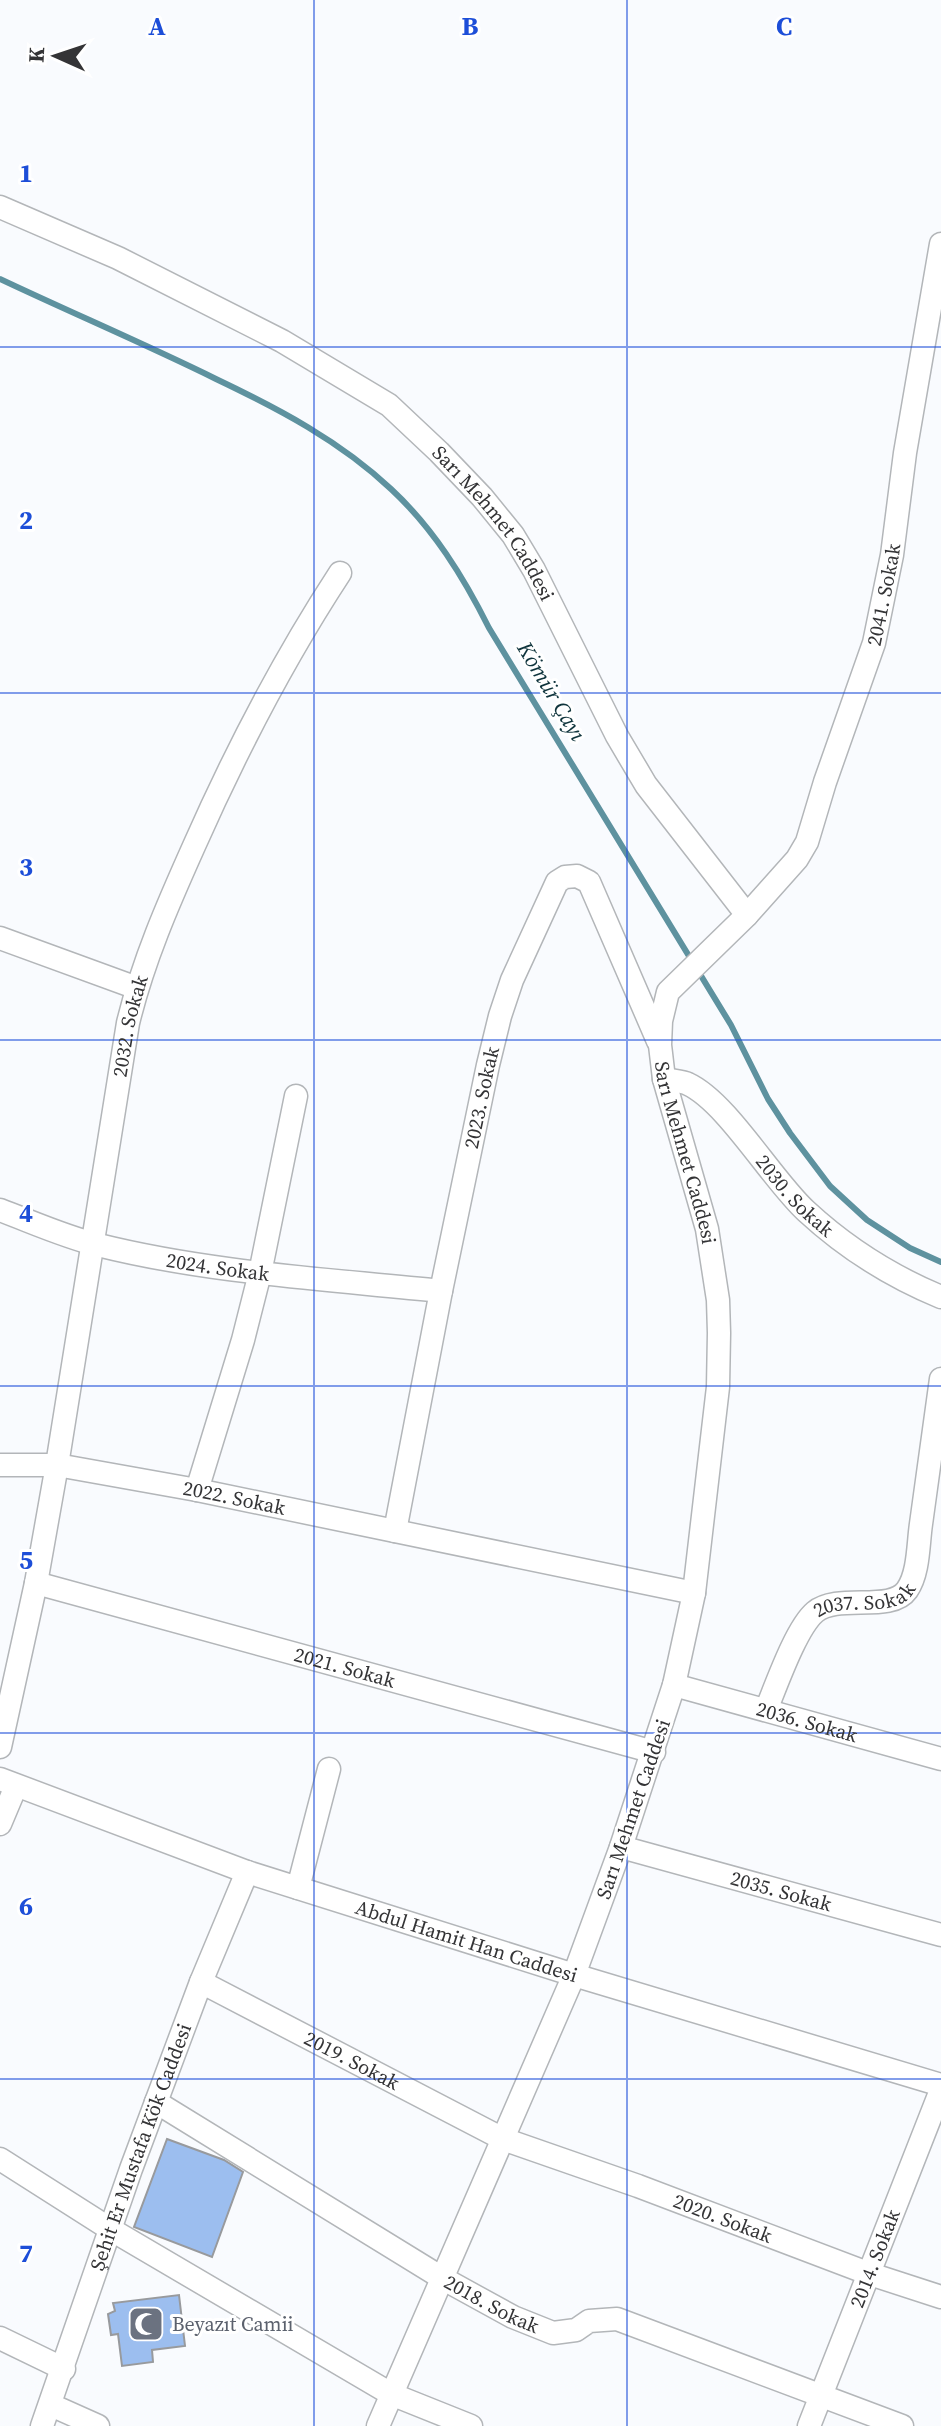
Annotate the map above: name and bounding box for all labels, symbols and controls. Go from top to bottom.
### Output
text: A [148,8,166,44]
text: B [462,8,479,44]
text: C [776,8,792,44]
north arrow [16,16,96,96]
text: K [21,46,51,63]
text: 1 [19,155,33,191]
street label: Sarı Mehmet Caddesi [426,439,561,606]
text: 2 [19,502,33,538]
street label: 2041. Sokak [860,542,907,648]
water label: Kömür Çayı [510,635,594,747]
text: 3 [19,849,33,885]
street label: 2032. Sokak [106,971,155,1079]
street label: 2023. Sokak [457,1043,506,1151]
street label: Sarı Mehmet Caddesi [648,1060,723,1246]
street label: 2030. Sokak [749,1148,840,1243]
text: 4 [19,1195,33,1231]
street label: 2024. Sokak [164,1246,271,1288]
street label: 2022. Sokak [181,1474,288,1522]
text: 5 [19,1542,33,1578]
street label: 2037. Sokak [808,1577,922,1624]
street label: 2021. Sokak [291,1640,398,1695]
street label: 2036. Sokak [753,1695,861,1749]
street label: Sarı Mehmet Caddesi [589,1715,677,1903]
street label: 2035. Sokak [727,1864,835,1918]
text: 6 [19,1888,33,1924]
street label: Abdul Hamit Han Caddesi [352,1893,581,1989]
street label: Şehit Er Mustafa Kök Caddesi [83,2019,198,2274]
street label: 2019. Sokak [299,2024,404,2097]
street label: 2020. Sokak [669,2187,776,2250]
street label: 2014. Sokak [843,2205,907,2312]
text: 7 [19,2235,33,2271]
street label: 2018. Sokak [439,2268,543,2340]
mosque icon: Beyazıt Camii [127,2305,165,2343]
place label: Beyazıt Camii [172,2310,294,2338]

